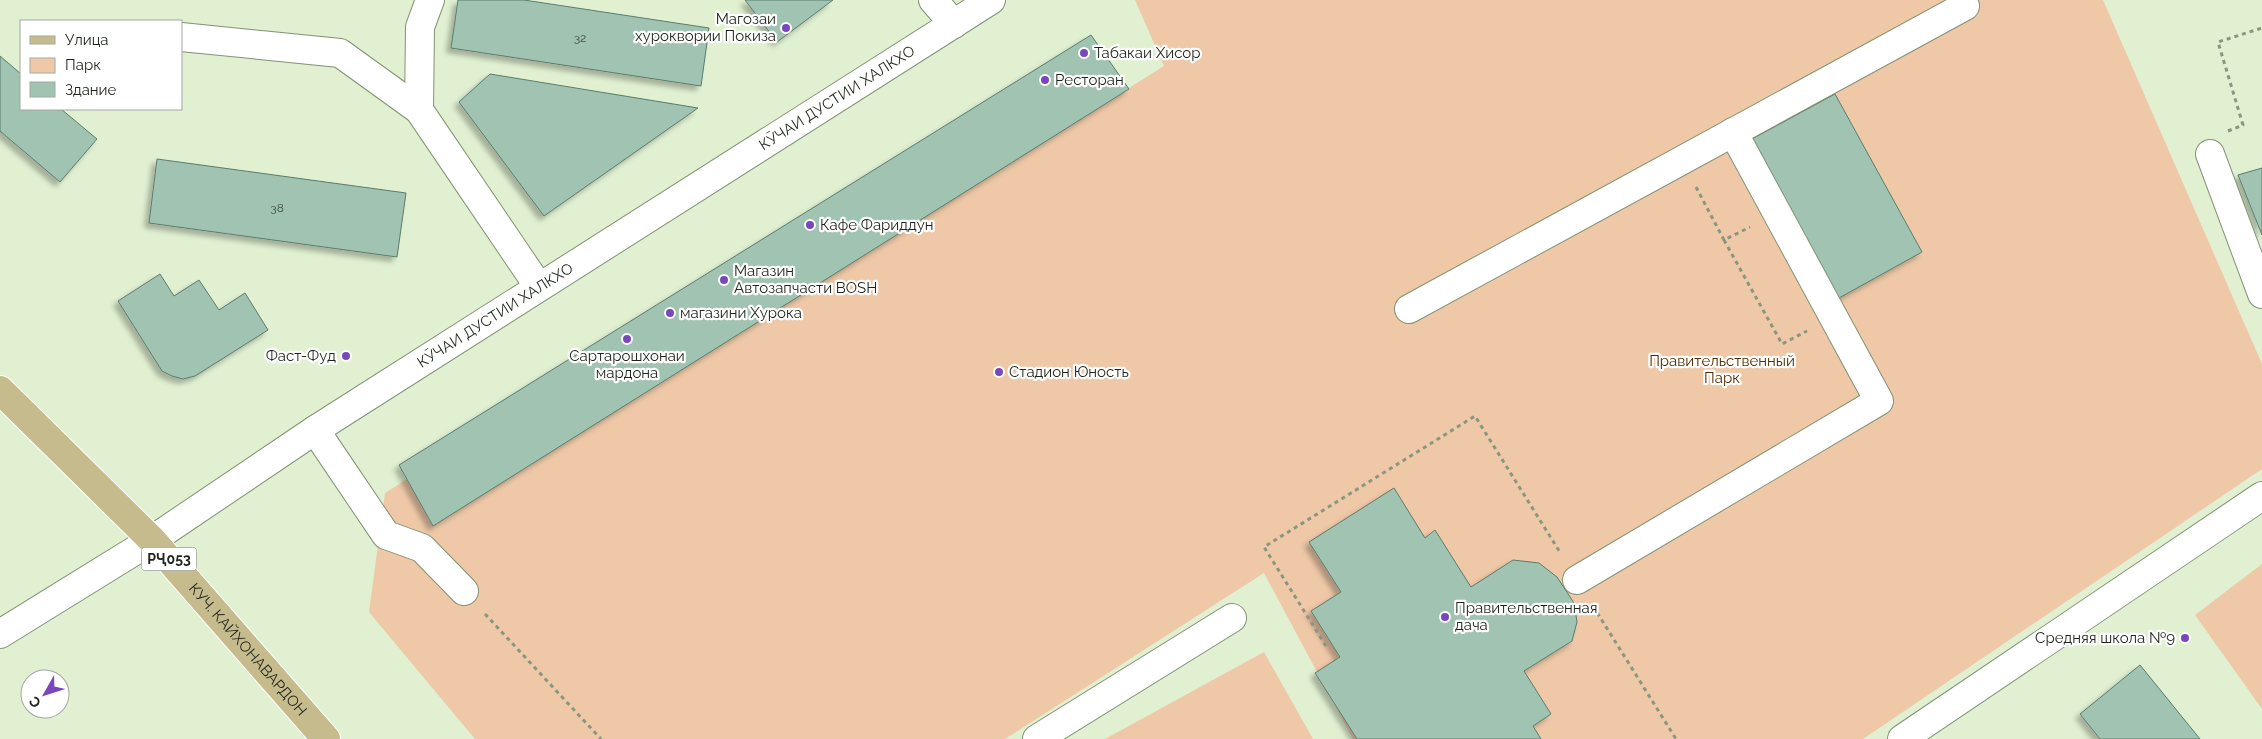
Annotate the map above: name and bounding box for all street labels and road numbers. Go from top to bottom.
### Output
street label: КӮЧАИ ДУСТИИ ХАЛКХО [756,42,918,154]
street label: КӮЧАИ ДУСТИИ ХАЛКХО [414,259,577,372]
road number: РҶ053 [142,548,196,570]
street label: КУЧ. КАЙХОНАВАРДОН [185,580,310,719]

